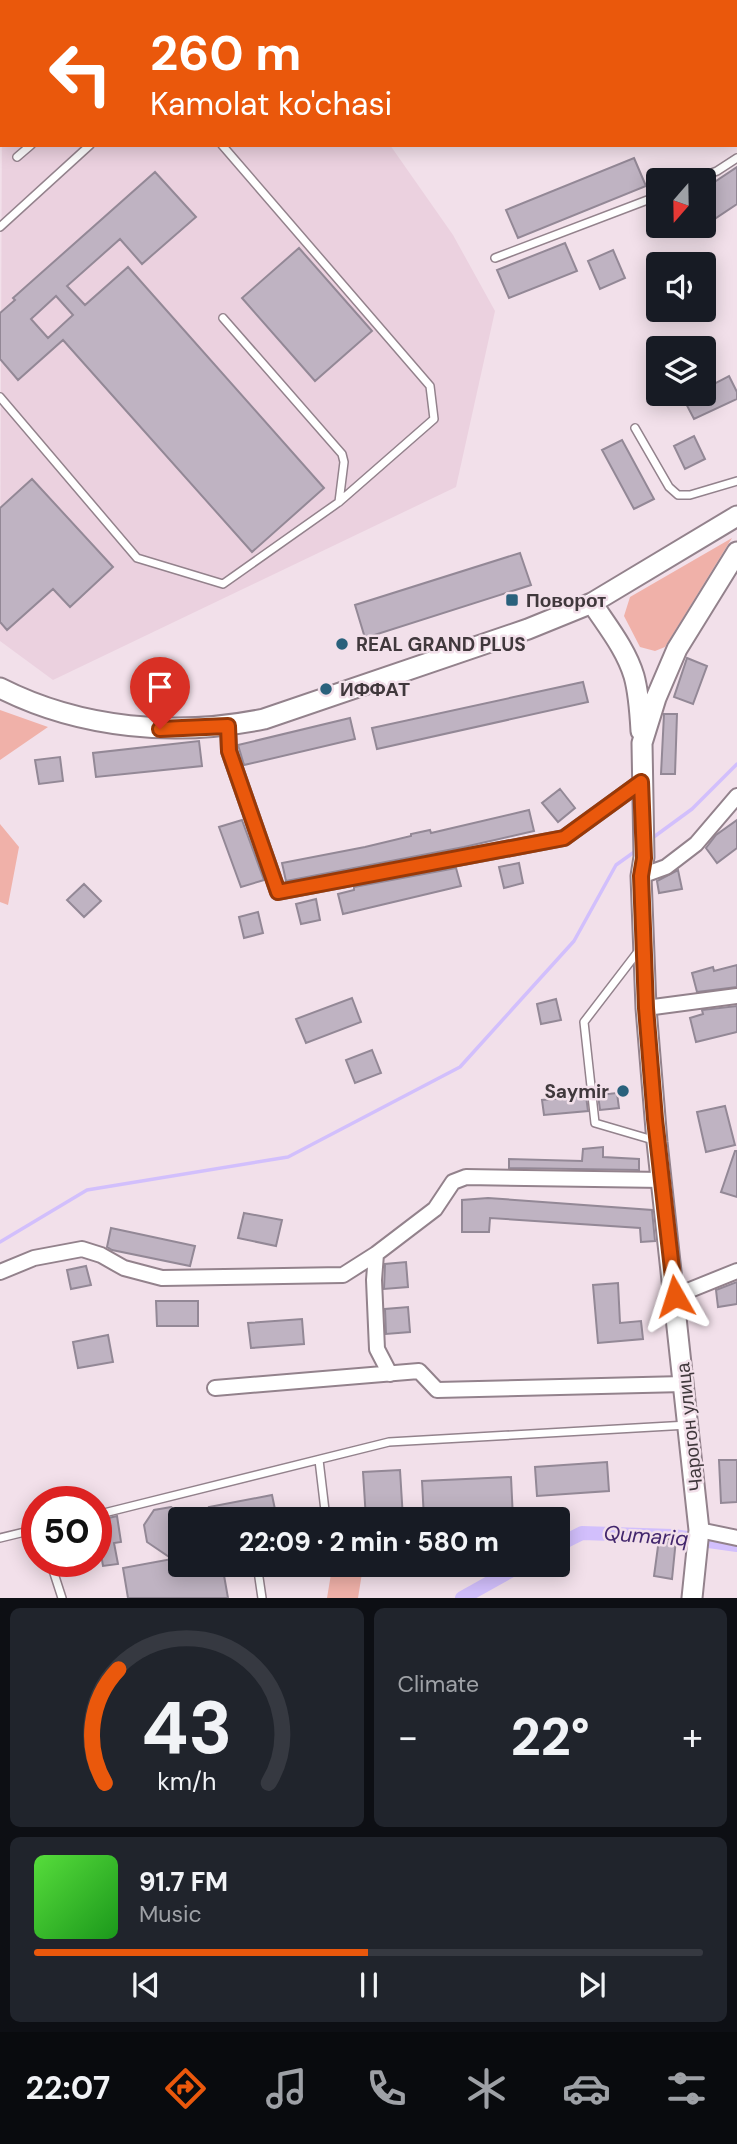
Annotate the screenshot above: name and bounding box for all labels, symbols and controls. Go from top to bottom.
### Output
text: 260 m [150,21,301,85]
icon: left [35,28,126,119]
text: Kamolat ko'chasi [150,83,392,125]
north arrow [646,168,716,238]
map controls [646,168,716,406]
button: sound [646,252,716,322]
button: layers [646,336,716,406]
place label: Поворот [526,588,606,613]
marker: Поворот [504,592,520,608]
place label: REAL GRAND PLUS [356,632,526,657]
marker: REAL GRAND PLUS [334,636,350,652]
pin [130,657,190,729]
icon: arrive [141,668,179,706]
place label: ИФФАТ [340,677,410,702]
marker: ИФФАТ [318,681,334,697]
place label: Saymir [544,1079,609,1104]
marker: Saymir [615,1083,631,1099]
position arrow [638,1259,712,1333]
street label: Чарогон улица [670,1361,709,1493]
speed limit sign: 50 [21,1486,112,1577]
water label: Qumariq [603,1519,689,1553]
text: 22:09 · 2 min · 580 m [239,1525,499,1559]
text: Climate [398,1669,479,1699]
text: 43 [141,1682,232,1777]
text: 22° [511,1703,590,1771]
text: − [398,1712,418,1762]
text: + [682,1712,703,1762]
text: km/h [157,1765,216,1798]
text: 91.7 FM [139,1865,228,1899]
text: Music [139,1899,202,1929]
icon: previous [127,1966,165,2004]
icon: pause [350,1966,388,2004]
icon: next [573,1966,611,2004]
icon: directions [161,2064,210,2113]
icon: music [262,2064,311,2113]
icon: phone [362,2064,411,2113]
icon: climate [462,2064,511,2113]
icon: car [562,2064,611,2113]
icon: filters [662,2064,711,2113]
text: 22:07 [26,2067,110,2109]

